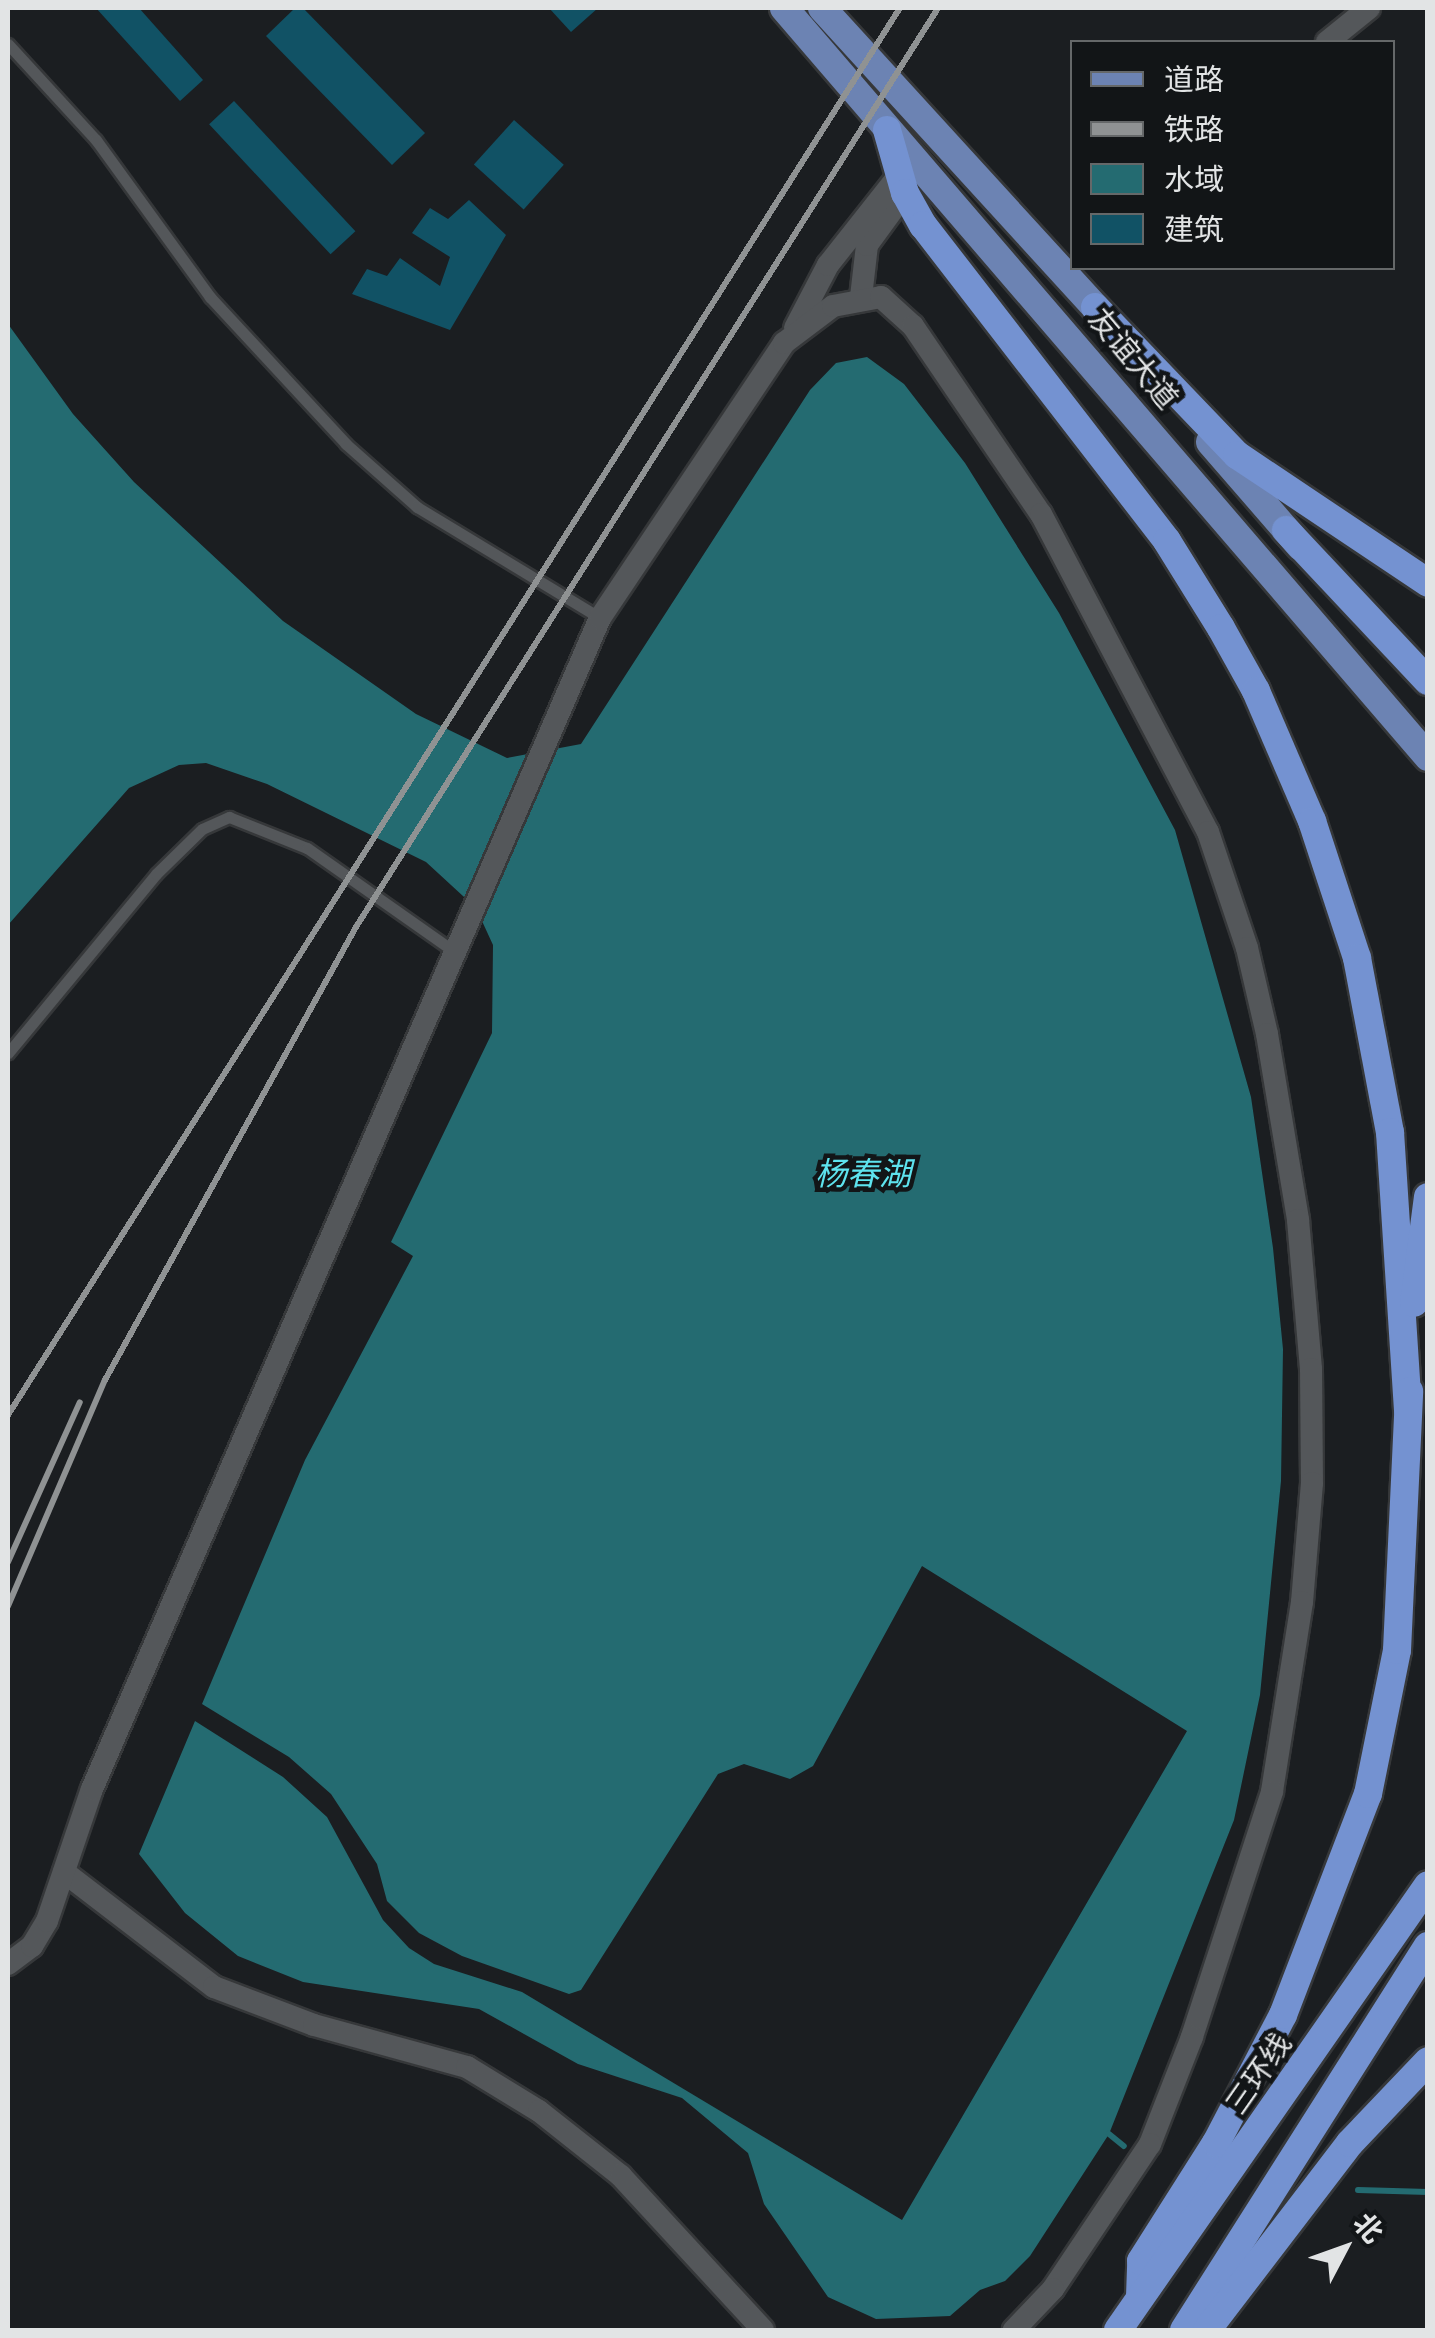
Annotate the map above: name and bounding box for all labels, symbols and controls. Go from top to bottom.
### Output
legend [1070,40,1395,270]
text: 道路 [1164,58,1224,101]
text: 铁路 [1164,108,1224,151]
text: 水域 [1164,158,1224,201]
text: 建筑 [1164,208,1224,251]
street label: 友谊大道 [1081,301,1185,417]
water label: 杨春湖 [815,1155,911,1193]
street label: 三环线 [1218,2027,1300,2121]
north arrow [1295,2198,1395,2298]
text: 北 [1344,2205,1392,2251]

